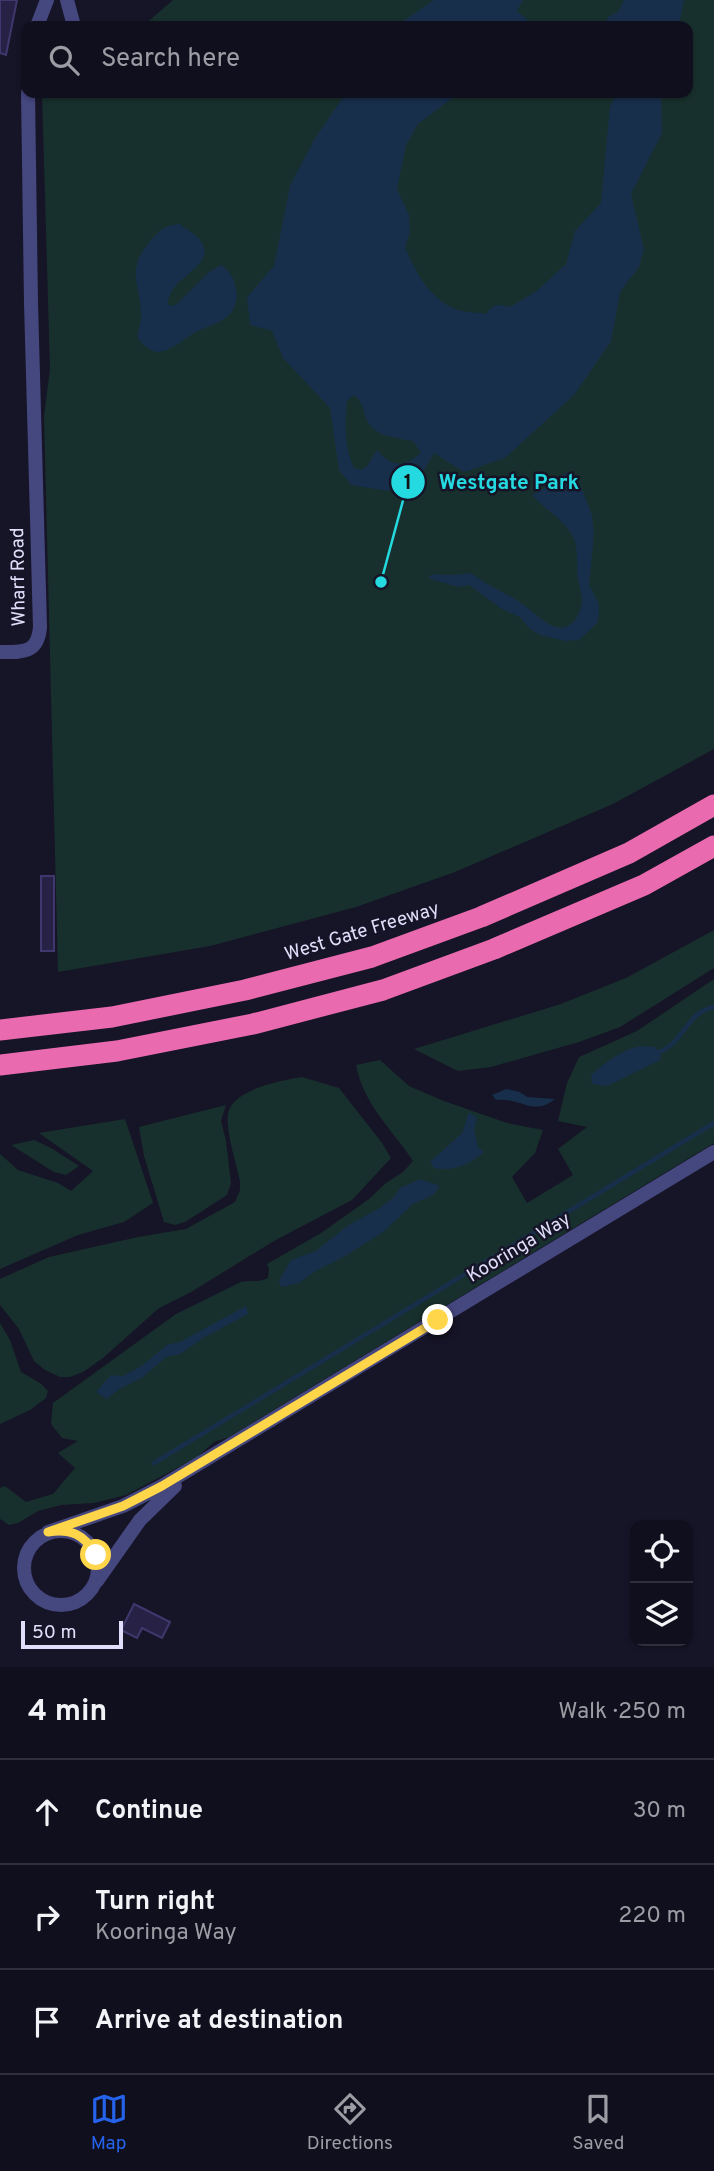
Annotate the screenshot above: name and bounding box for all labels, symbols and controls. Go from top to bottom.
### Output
search box [21,21,693,98]
icon: search [45,41,83,79]
text: Search here [101,43,240,76]
callout: Westgate Park [390,461,594,503]
text: 1 [404,470,412,497]
text: Westgate Park [439,470,579,497]
street label: Wharf Road [6,527,32,627]
street label: West Gate Freeway [282,897,442,967]
street label: Kooringa Way [463,1208,575,1288]
route end [422,1304,453,1335]
map controls [630,1520,693,1646]
button: locate [630,1520,693,1583]
route start [80,1539,111,1570]
button: layers [630,1583,693,1646]
scale bar [21,1618,122,1650]
text: 50 m [32,1621,77,1645]
text: 4 min [28,1694,107,1731]
text: Walk · 250 m [558,1698,686,1727]
icon: ahead [28,1793,66,1831]
text: Continue [95,1795,203,1828]
text: 30 m [633,1797,686,1826]
text: Turn right [95,1886,215,1919]
icon: right [28,1898,66,1936]
text: 220 m [618,1902,686,1931]
text: Kooringa Way [95,1919,237,1948]
icon: arrive [28,2003,66,2041]
text: Arrive at destination [95,2005,343,2038]
tab: Map [90,2090,128,2156]
tab: Directions [307,2090,393,2156]
tab: Saved [572,2090,624,2156]

